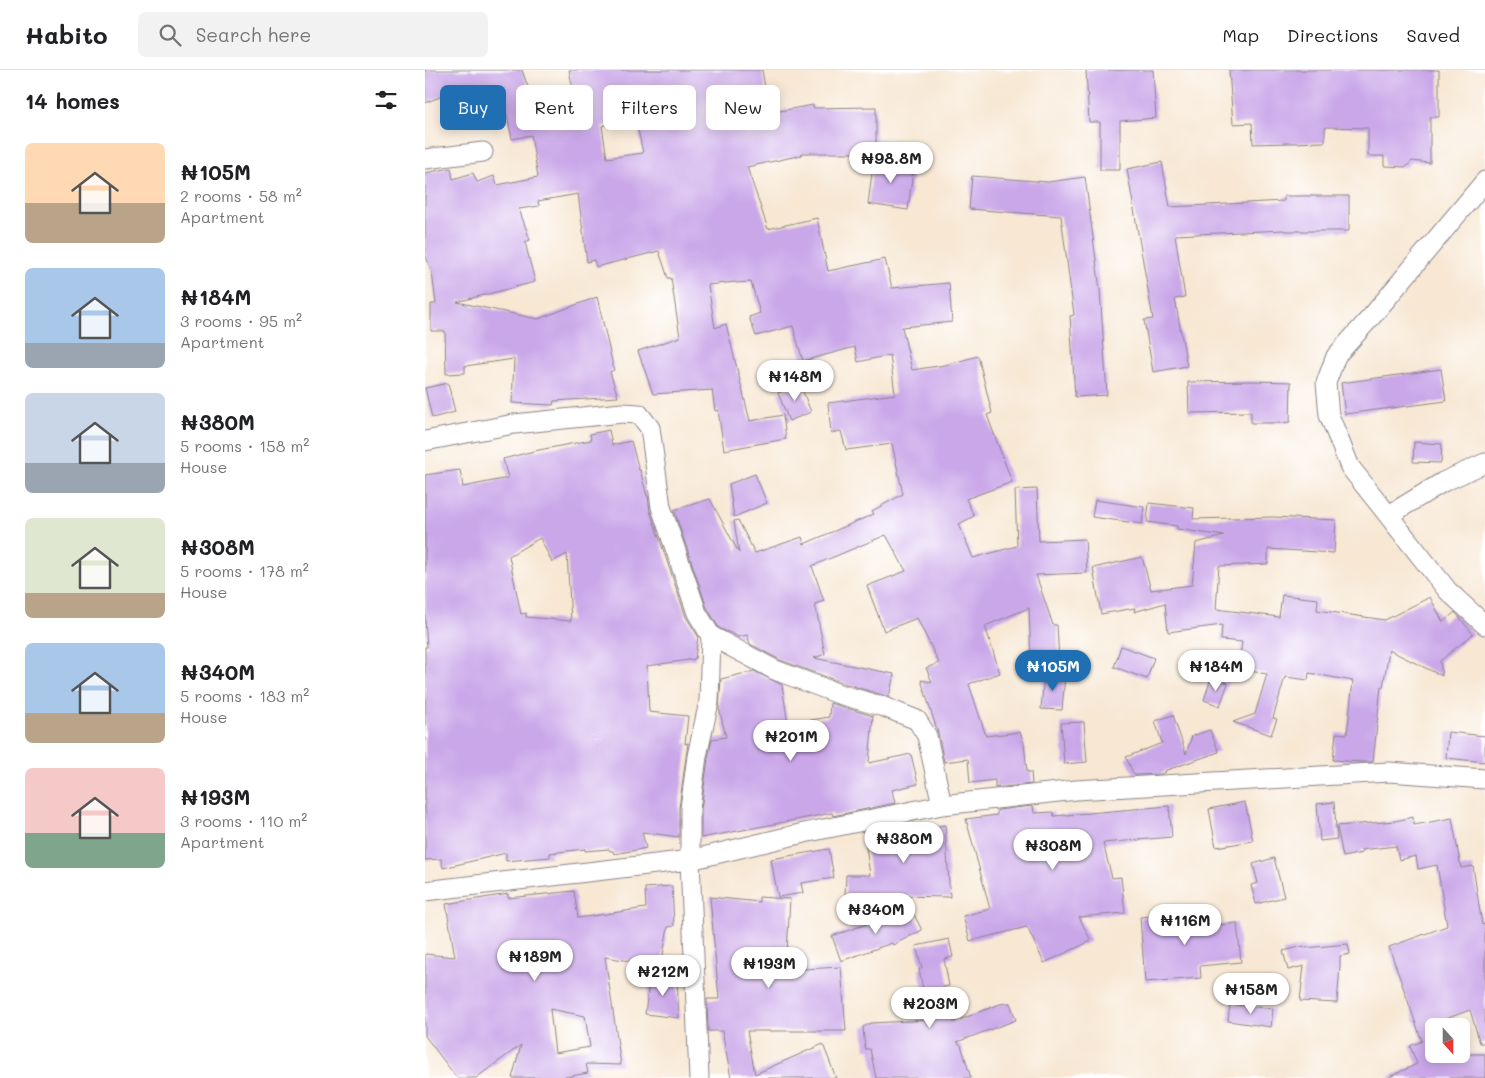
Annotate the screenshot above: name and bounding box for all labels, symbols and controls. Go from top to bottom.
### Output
search box [138,12,488,57]
text: Habito [25,19,108,50]
icon: search [156,21,184,49]
text: Search here [196,22,311,47]
text: Map [1222,23,1259,47]
text: Directions [1287,23,1379,47]
text: Saved [1407,23,1460,47]
chip: Buy [440,85,506,130]
chip: Rent [516,85,593,130]
chip: Filters [603,85,696,130]
chip: New [706,85,780,130]
icon: filters [372,86,400,114]
text: 14 homes [25,87,120,114]
pin: ₦98.8M [850,142,932,184]
text: ₦98.8M [860,147,922,168]
text: ₦105M [180,158,251,185]
icon: home [65,163,125,223]
text: 2 rooms · 58 m² [180,185,302,206]
text: Apartment [180,206,265,227]
text: ₦184M [180,283,252,310]
icon: home [65,288,125,348]
text: 3 rooms · 95 m² [180,310,302,331]
text: Apartment [180,331,265,352]
pin: ₦148M [760,360,830,402]
text: ₦148M [768,365,822,386]
text: ₦380M [180,408,255,435]
icon: home [65,413,125,473]
text: 5 rooms · 158 m² [180,435,309,456]
text: House [180,456,227,477]
text: ₦308M [180,533,255,560]
icon: home [65,538,125,598]
text: 5 rooms · 178 m² [180,560,309,581]
text: House [180,581,227,602]
pin: ₦105M [1018,650,1088,692]
pin: ₦184M [1181,650,1251,692]
text: ₦105M [1026,655,1080,676]
text: ₦184M [1189,655,1243,676]
text: ₦340M [180,658,255,685]
icon: home [65,663,125,723]
text: 5 rooms · 183 m² [180,685,309,706]
text: House [180,706,227,727]
pin: ₦201M [756,720,826,762]
text: ₦201M [764,725,818,746]
text: ₦193M [180,783,250,810]
icon: home [65,788,125,848]
text: 3 rooms · 110 m² [180,810,307,831]
pin: ₦380M [869,822,939,864]
text: ₦380M [875,827,933,848]
pin: ₦308M [1018,828,1088,871]
text: Apartment [180,831,265,852]
text: ₦308M [1024,834,1082,855]
pin: ₦340M [841,892,911,935]
text: ₦340M [847,898,905,919]
pin: ₦116M [1150,904,1220,946]
text: ₦116M [1159,909,1211,930]
pin: ₦189M [500,940,570,982]
text: ₦189M [508,945,562,966]
pin: ₦193M [734,946,804,989]
text: ₦193M [742,952,796,973]
pin: ₦212M [628,954,698,997]
text: ₦212M [637,960,689,981]
pin: ₦158M [1216,972,1286,1015]
text: ₦158M [1224,978,1278,999]
pin: ₦203M [895,986,965,1029]
text: ₦203M [902,992,958,1013]
north arrow [1425,1018,1470,1062]
map controls [1425,1018,1470,1063]

